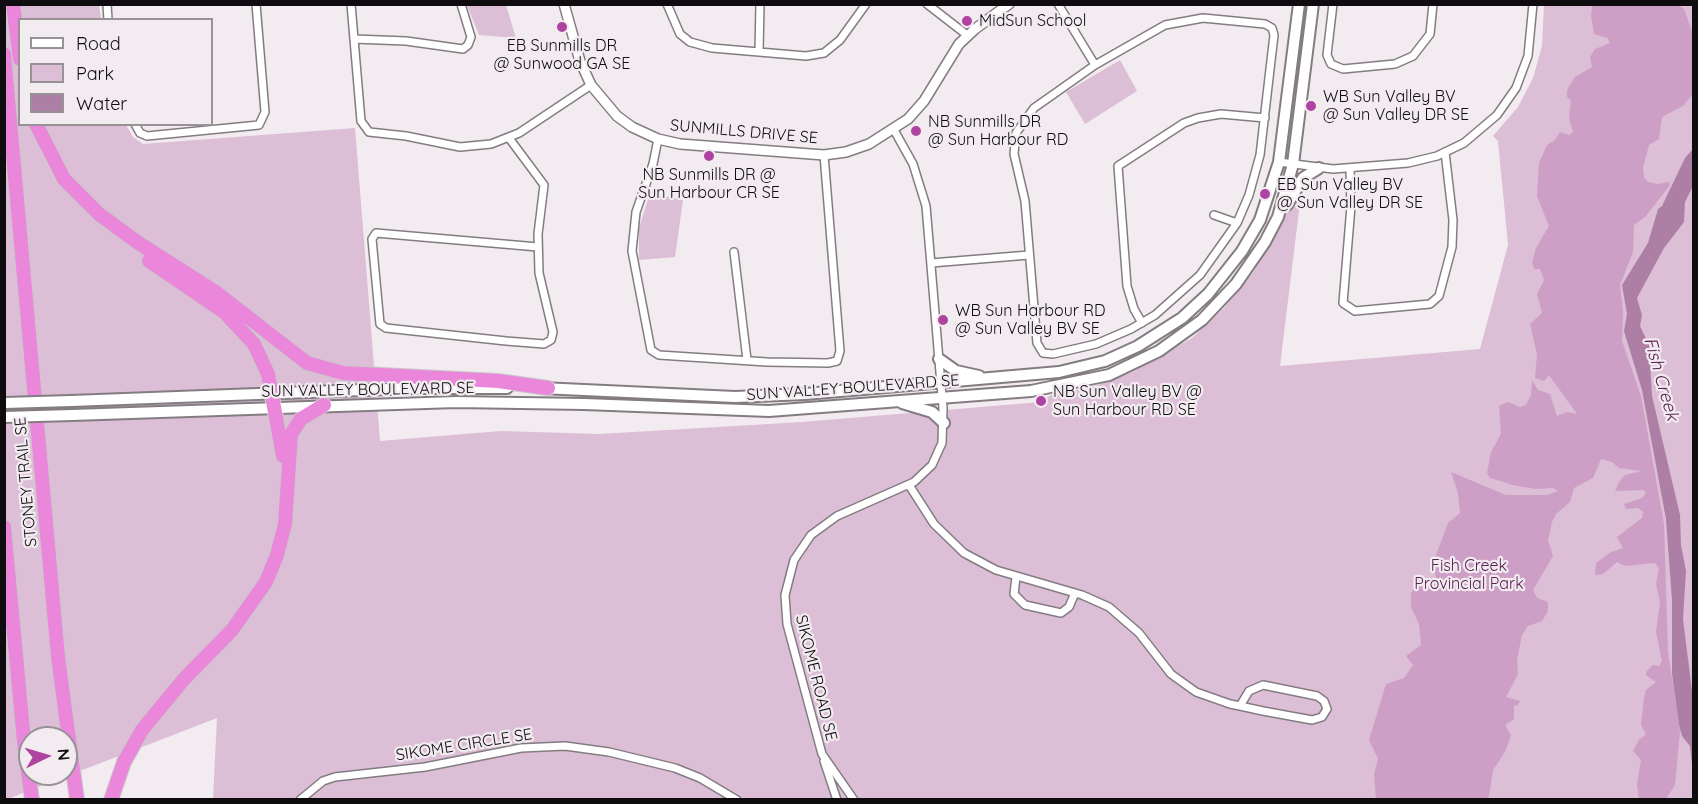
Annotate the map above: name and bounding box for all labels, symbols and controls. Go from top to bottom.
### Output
place label: MidSun School [979,11,1086,31]
marker: MidSun School [960,14,974,28]
legend [18,18,213,126]
marker: EB Sunmills DR @ Sunwood GA SE [555,20,569,34]
text: Road [76,32,121,55]
place label: EB Sunmills DR @ Sunwood GA SE [494,36,630,74]
text: Park [76,62,114,85]
place label: WB Sun Valley BV @ Sun Valley DR SE [1323,87,1469,125]
text: Water [76,92,127,115]
marker: WB Sun Valley BV @ Sun Valley DR SE [1304,99,1318,113]
place label: NB Sunmills DR @ Sun Harbour RD [928,112,1068,150]
street label: SUNMILLS DRIVE SE [669,116,819,148]
marker: NB Sunmills DR @ Sun Harbour RD [909,124,923,138]
marker: NB Sunmills DR @ Sun Harbour CR SE [702,149,716,163]
place label: NB Sunmills DR @ Sun Harbour CR SE [638,165,780,203]
place label: EB Sun Valley BV @ Sun Valley DR SE [1277,175,1423,213]
marker: EB Sun Valley BV @ Sun Valley DR SE [1258,187,1272,201]
place label: WB Sun Harbour RD @ Sun Valley BV SE [955,301,1106,339]
marker: WB Sun Harbour RD @ Sun Valley BV SE [936,313,950,327]
water label: Fish Creek [1639,335,1683,423]
street label: SUN VALLEY BOULEVARD SE [746,371,960,405]
street label: SUN VALLEY BOULEVARD SE [261,379,475,401]
place label: NB Sun Valley BV @ Sun Harbour RD SE [1053,382,1202,420]
marker: NB Sun Valley BV @ Sun Harbour RD SE [1034,394,1048,408]
street label: STONEY TRAIL SE [11,416,41,548]
park label: Fish Creek Provincial Park [1414,556,1524,594]
street label: SIKOME ROAD SE [791,613,841,743]
street label: SIKOME CIRCLE SE [394,725,534,765]
north arrow [18,726,78,786]
text: N [53,748,74,761]

